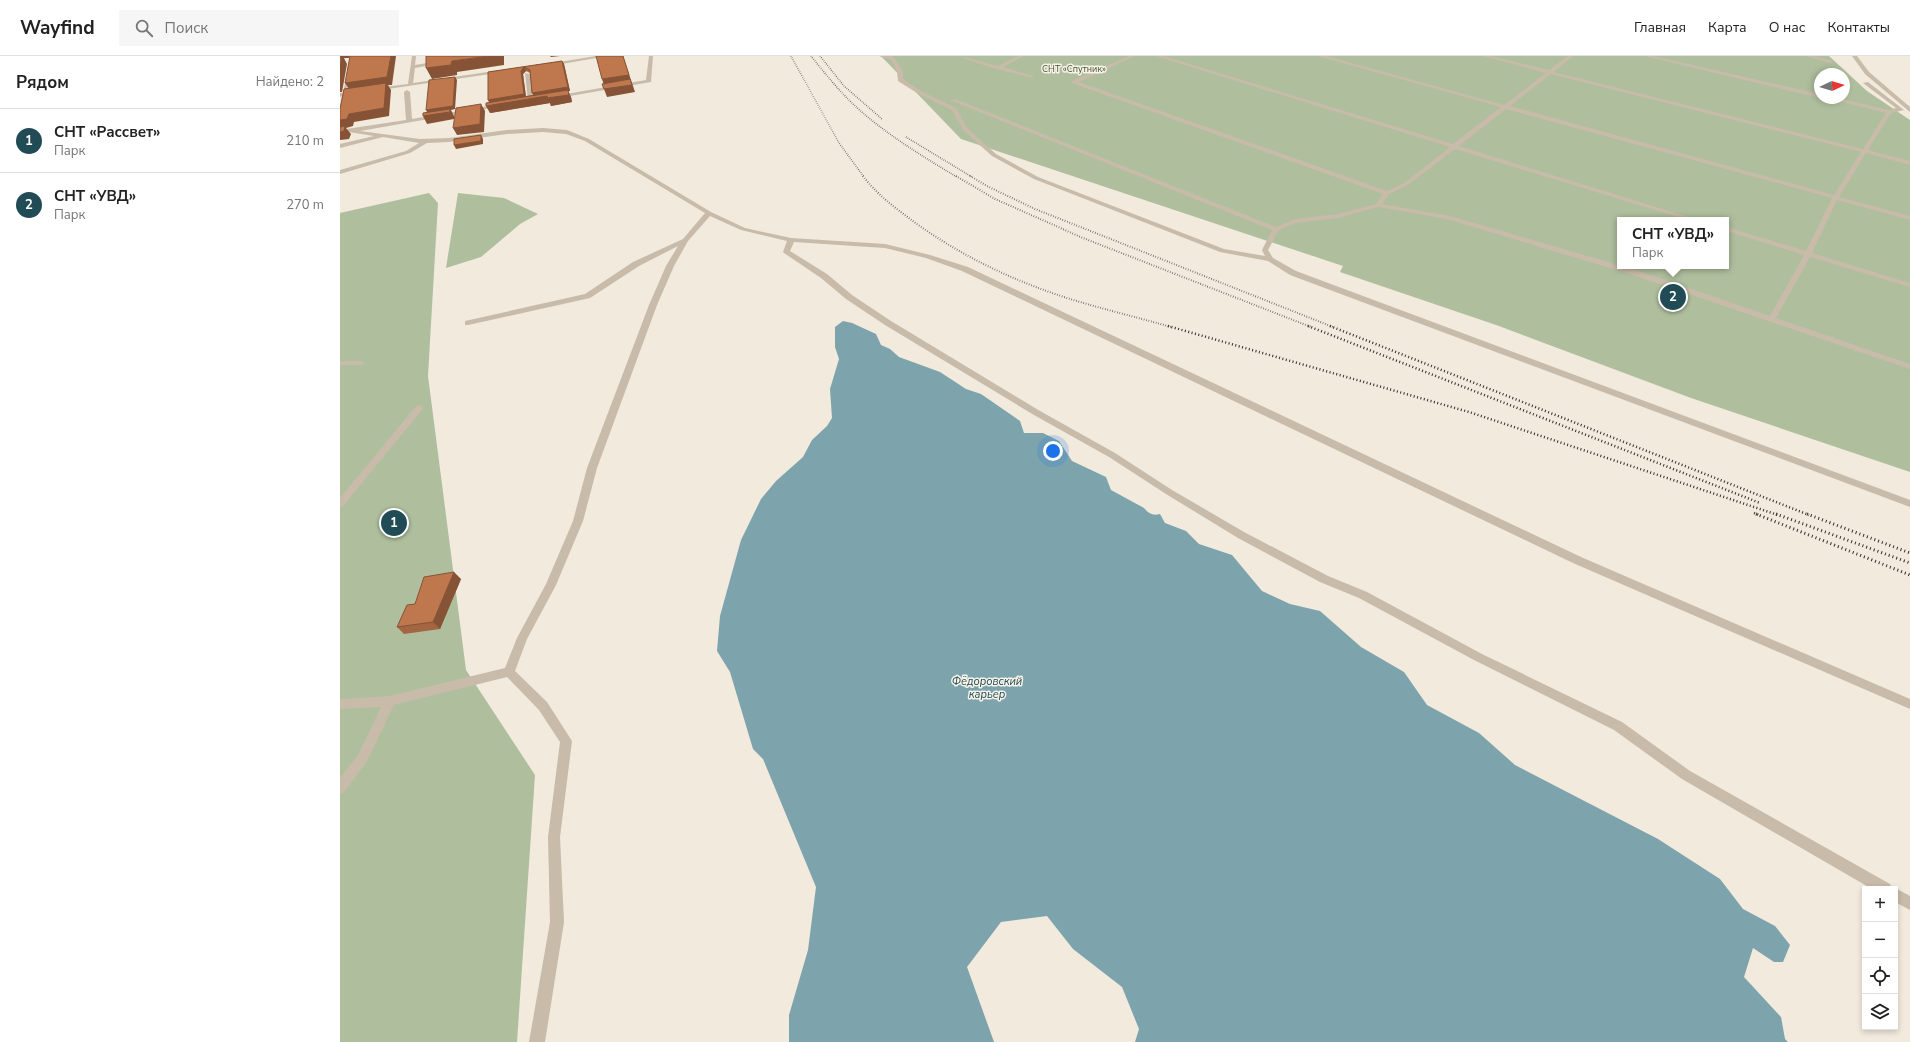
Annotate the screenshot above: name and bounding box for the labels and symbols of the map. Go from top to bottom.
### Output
park label: СНТ «Спутник» [1042,63,1106,75]
north arrow [1814,68,1850,104]
pin: 2 [1660,282,1686,312]
your location [1043,441,1063,461]
pin: 1 [381,508,407,538]
water label: Фёдоровский карьер [952,674,1022,702]

